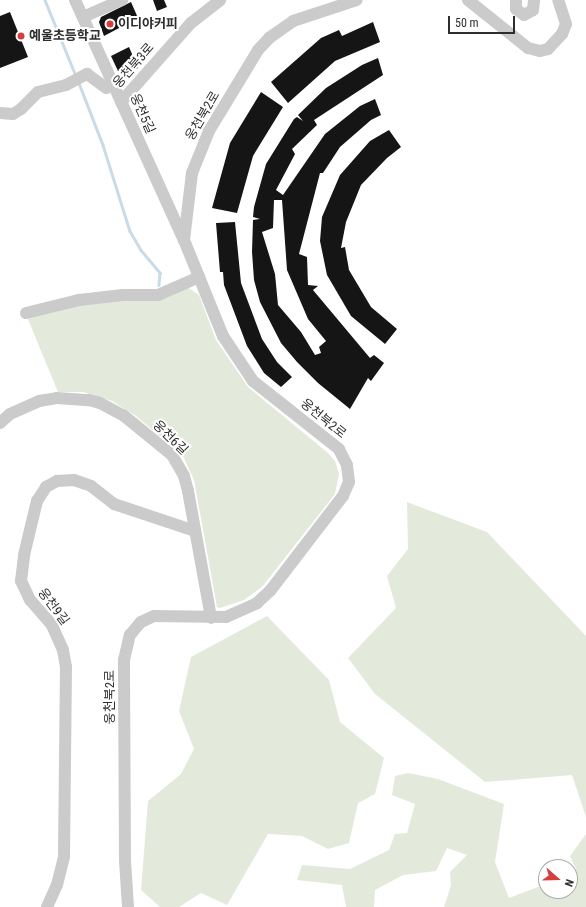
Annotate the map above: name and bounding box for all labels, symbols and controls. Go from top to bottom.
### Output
scale bar [450,8,517,34]
place label: 이디야커피 [118,16,178,32]
text: 50 m [455,16,479,30]
marker: 이디야커피 [105,19,115,29]
place label: 예울초등학교 [29,28,101,44]
marker: 예울초등학교 [16,31,26,41]
street label: 웅천북3로 [110,40,158,92]
street label: 웅천북2로 [183,89,223,143]
street label: 웅천5길 [126,92,158,136]
street label: 웅천북2로 [297,396,349,442]
street label: 웅천6길 [149,418,191,458]
street label: 웅천9길 [34,585,72,629]
street label: 웅천북2로 [102,670,118,724]
north arrow [538,859,578,899]
text: N [562,878,576,888]

